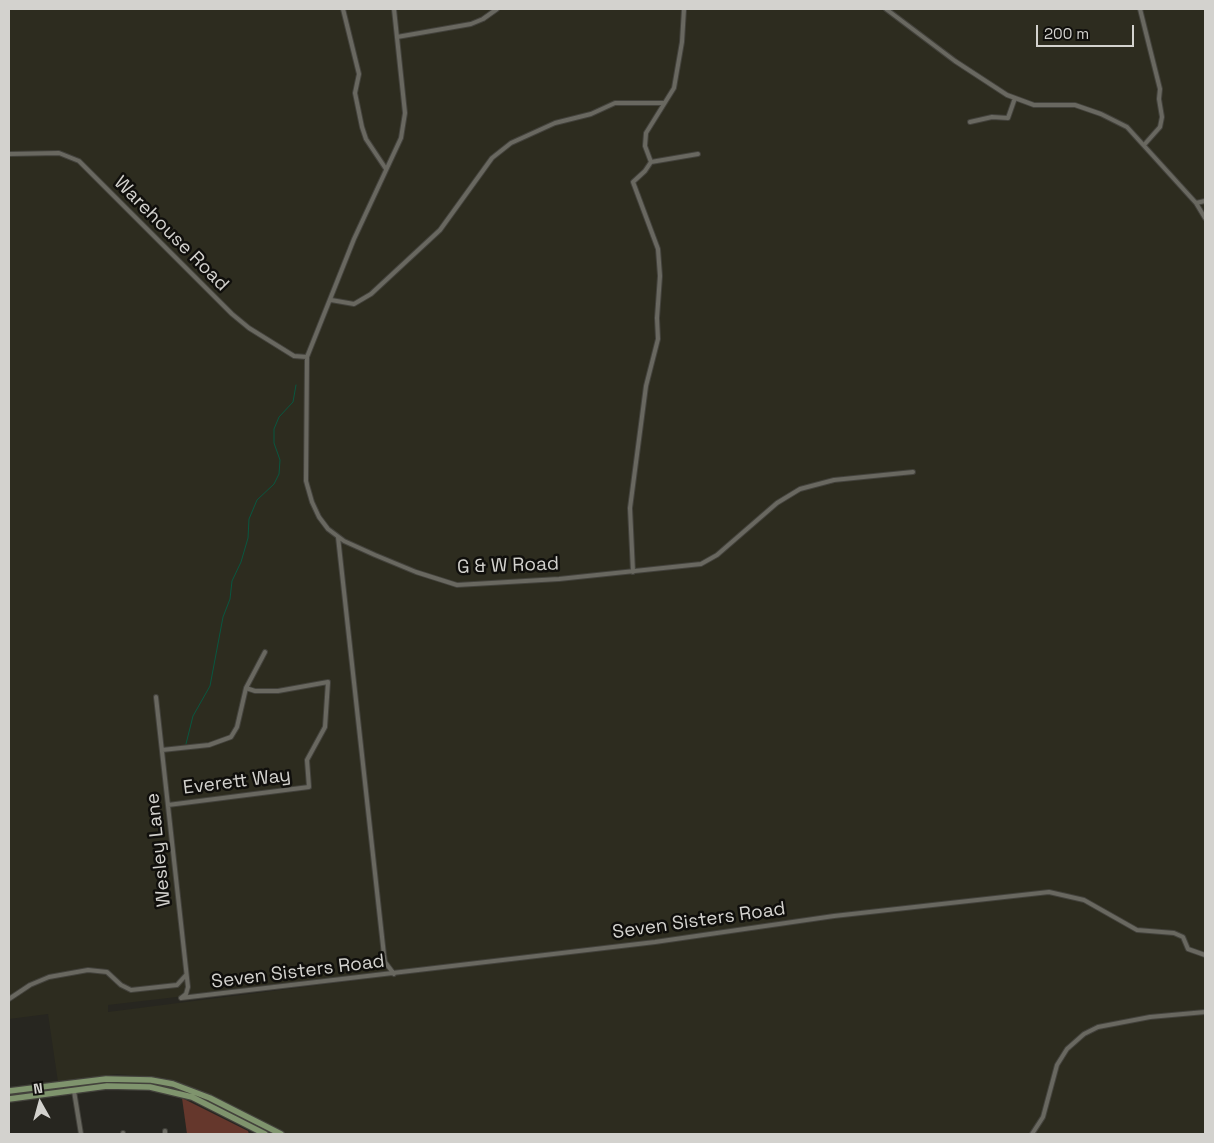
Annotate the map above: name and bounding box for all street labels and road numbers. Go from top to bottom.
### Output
street label: Warehouse Road [109,172,233,296]
street label: G & W Road [457,553,559,579]
street label: Everett Way [182,764,292,800]
street label: Wesley Lane [142,792,176,908]
street label: Seven Sisters Road [611,898,787,944]
street label: Seven Sisters Road [210,950,386,994]

